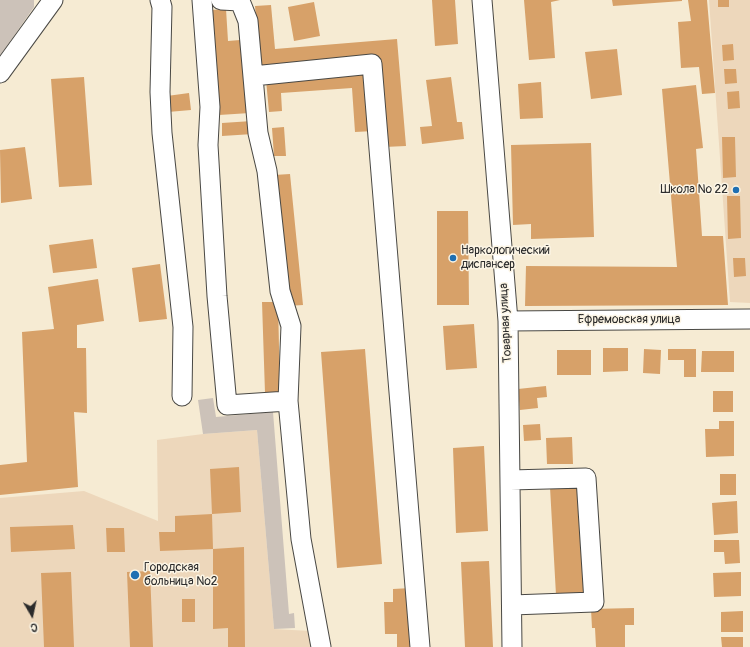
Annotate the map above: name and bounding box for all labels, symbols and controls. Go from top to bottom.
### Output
place label: Школа № 22 [660,183,728,197]
marker: Школа № 22 [731,185,741,195]
place label: Наркологический диспансер [461,244,550,272]
marker: Наркологический диспансер [448,253,458,263]
street label: Товарная улица [497,283,515,363]
street label: Ефремовская улица [578,313,680,327]
place label: Городская больница №2 [144,561,217,589]
marker: Городская больница №2 [129,569,141,581]
north arrow [12,595,52,635]
text: С [30,620,38,634]

